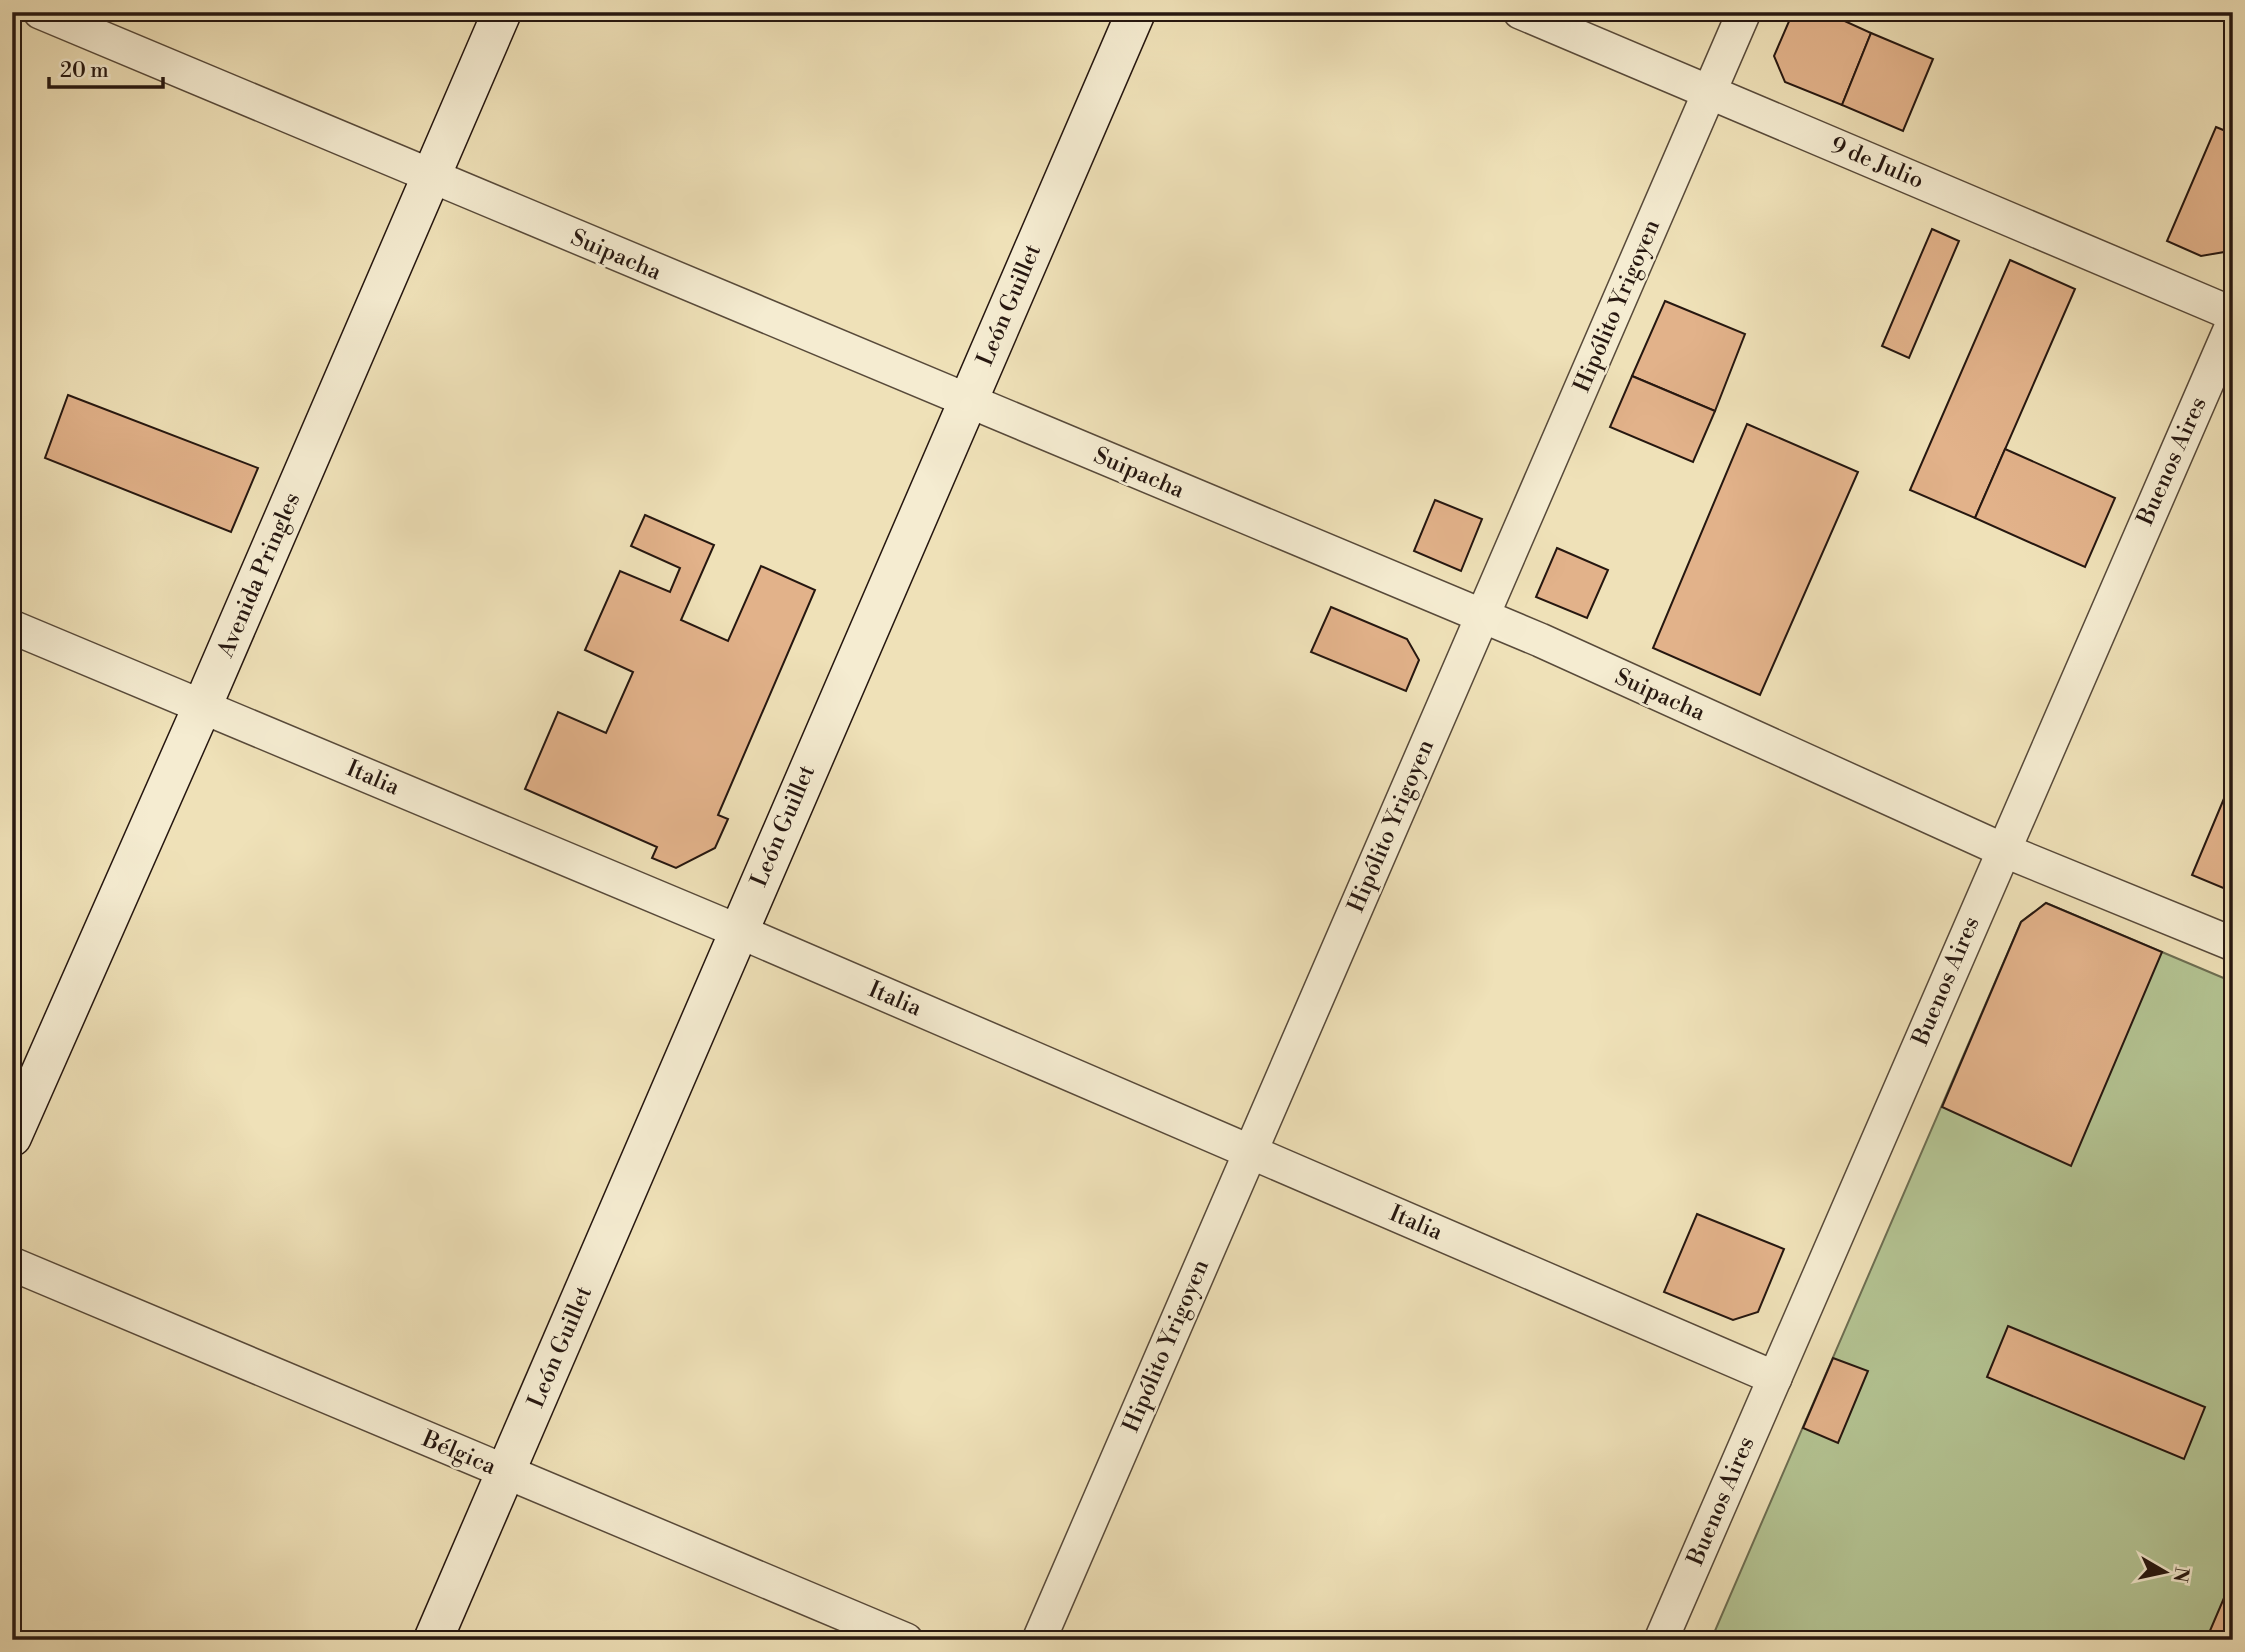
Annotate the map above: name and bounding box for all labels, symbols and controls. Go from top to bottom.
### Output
scale bar [49,46,163,90]
text: 20 m [60,58,109,84]
street label: 9 de Julio [1826,131,1928,195]
street label: Hipólito Yrigoyen [1568,215,1666,396]
street label: Suipacha [567,223,666,287]
street label: León Guillet [971,240,1047,370]
street label: Buenos Aires [2131,393,2213,530]
street label: Suipacha [1090,441,1189,505]
street label: Avenida Pringles [211,489,306,662]
street label: Suipacha [1611,663,1710,727]
street label: Hipólito Yrigoyen [1342,735,1440,916]
street label: Italia [342,754,404,802]
street label: León Guillet [745,761,821,891]
street label: Buenos Aires [1906,912,1986,1051]
street label: Italia [864,975,926,1023]
street label: Italia [1385,1199,1447,1247]
street label: Hipólito Yrigoyen [1117,1255,1215,1436]
street label: León Guillet [522,1282,598,1412]
street label: Bélgica [417,1425,500,1481]
street label: Buenos Aires [1681,1432,1761,1571]
north arrow [2130,1536,2200,1606]
text: N [2168,1565,2194,1584]

